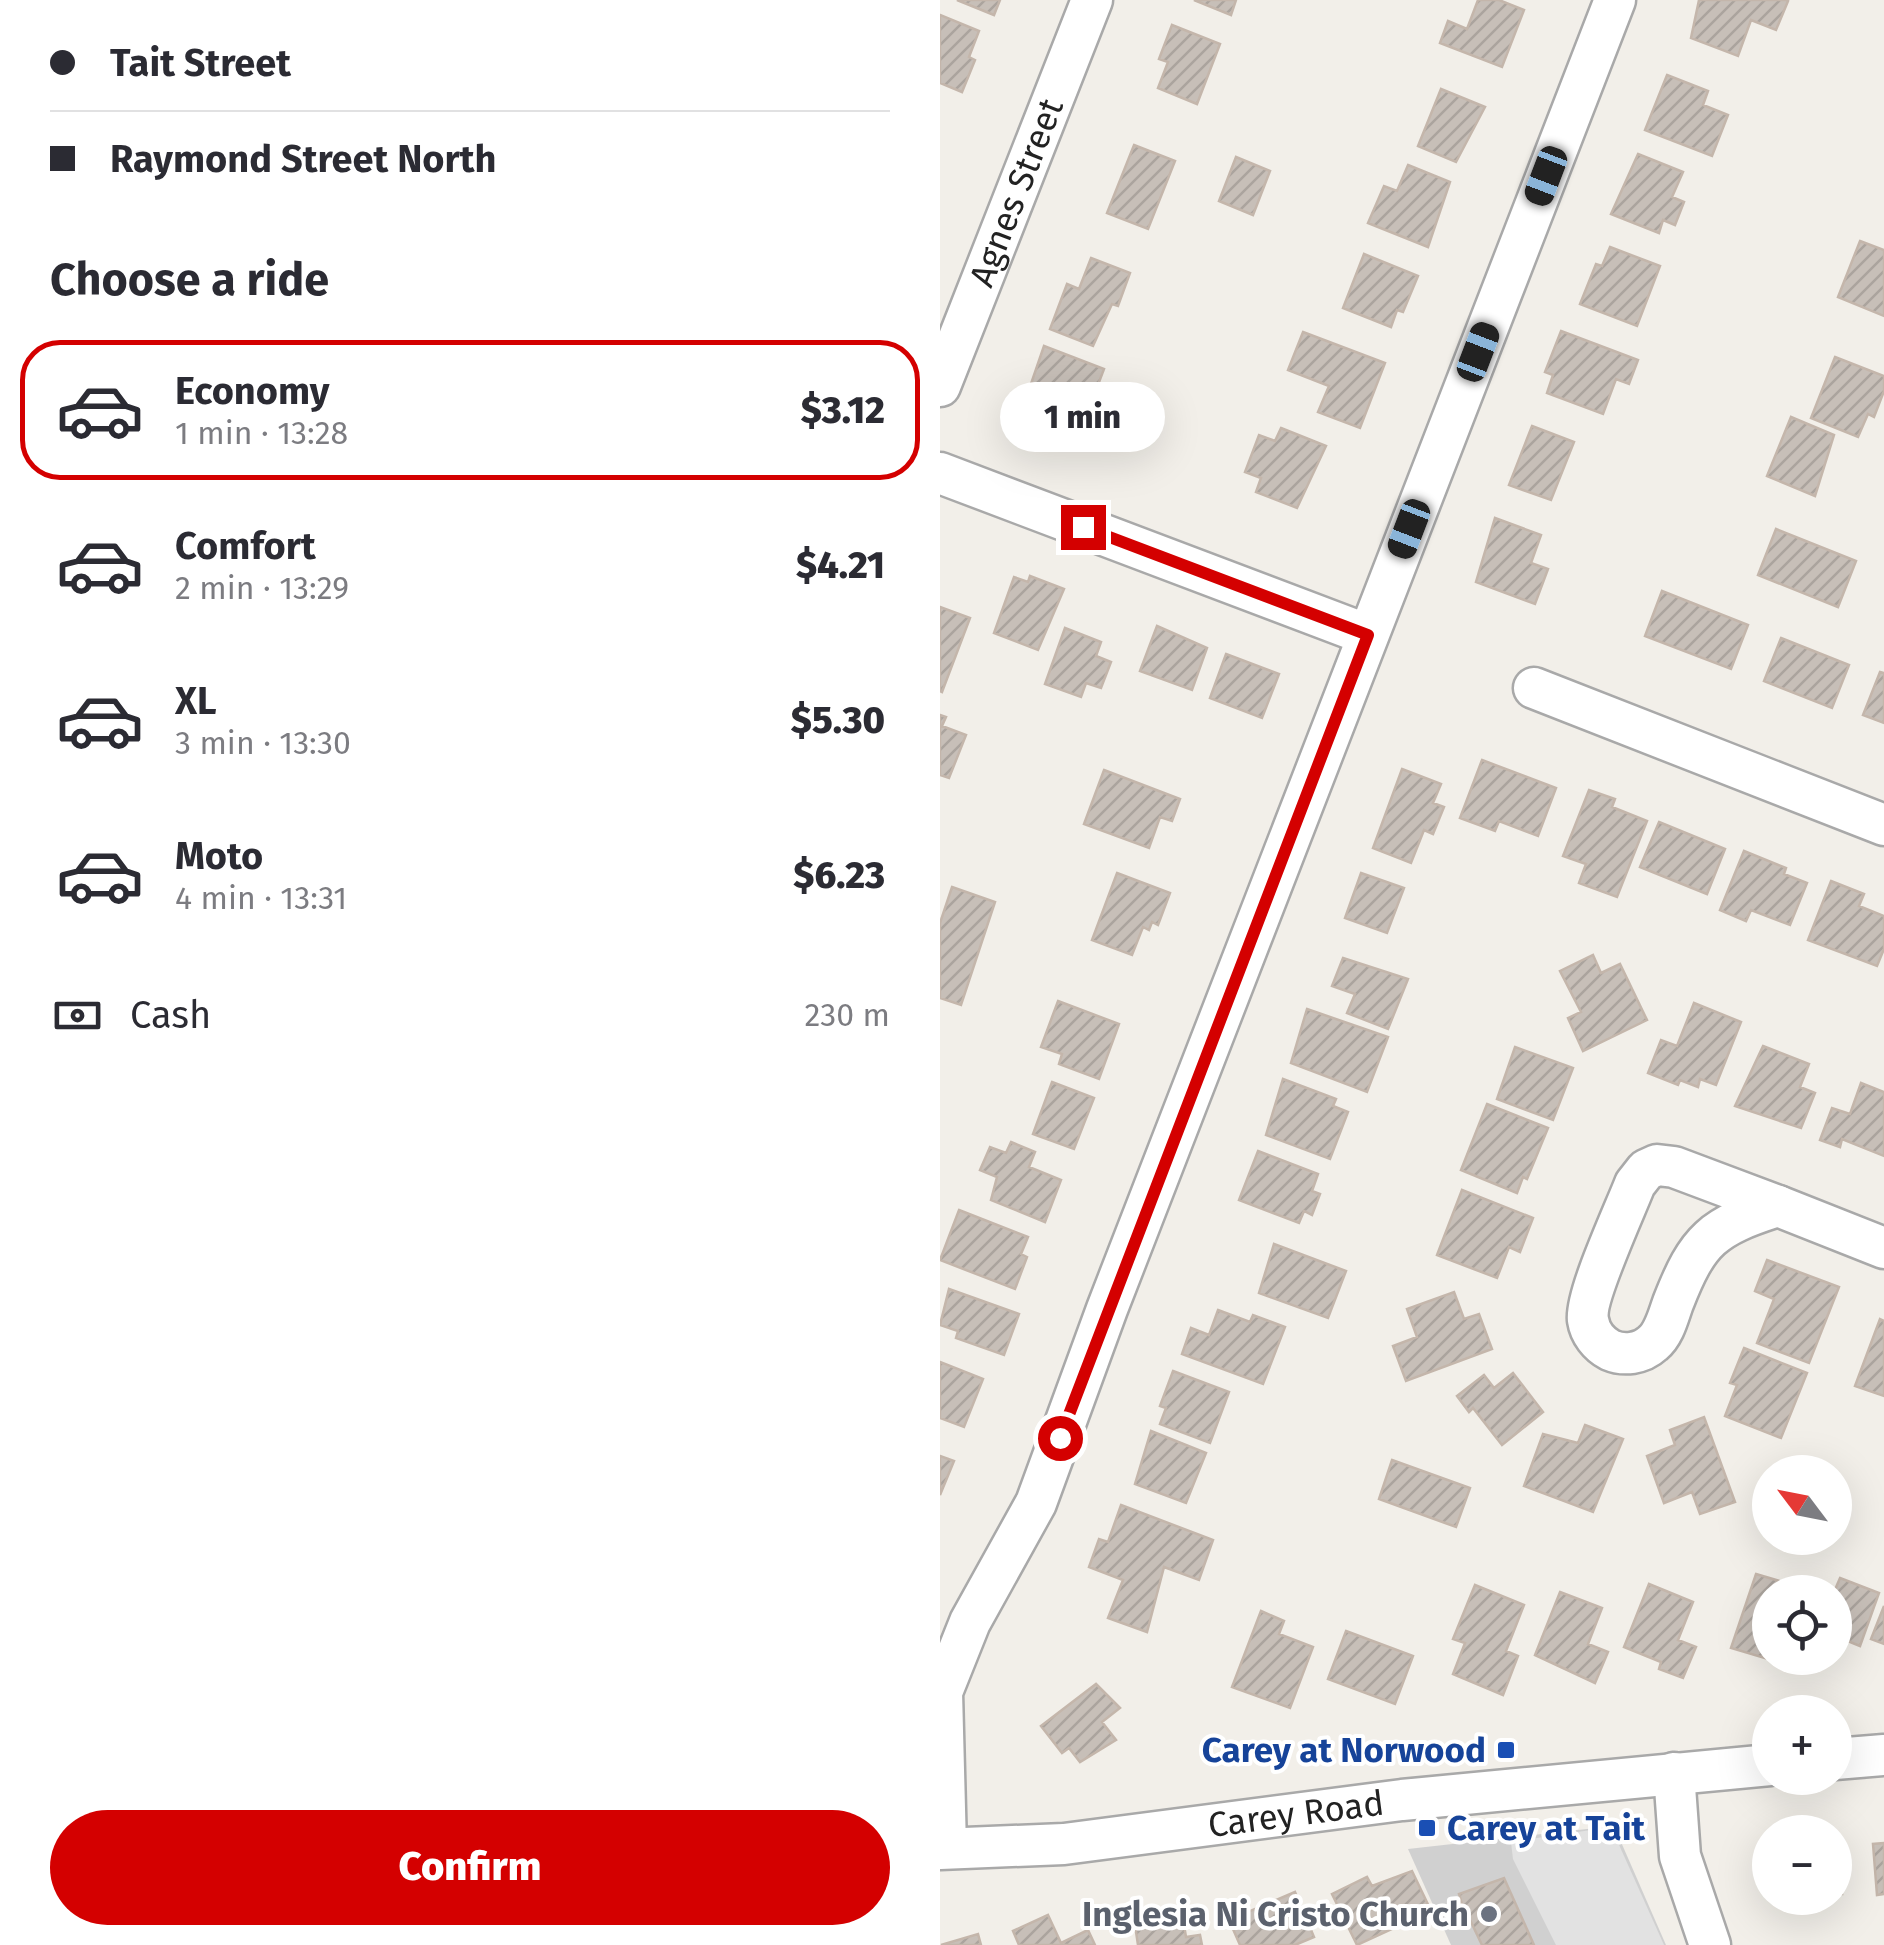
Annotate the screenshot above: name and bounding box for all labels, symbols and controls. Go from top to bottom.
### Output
text: Tait Street [110,40,291,86]
street label: Agnes Street [960,92,1072,292]
text: Raymond Street North [110,136,496,182]
car [1521,143,1571,209]
text: Choose a ride [50,253,329,307]
car [1453,319,1503,385]
icon: car [55,365,145,455]
text: Economy [175,368,330,414]
callout: 1 min [1001,382,1166,452]
text: $3.12 [801,387,885,433]
text: 1 min [1044,398,1121,436]
text: 1 min · 13:28 [175,414,348,452]
car [1384,496,1434,562]
route end [1061,505,1106,550]
icon: car [55,520,145,610]
text: Comfort [175,523,316,569]
text: $4.21 [796,542,885,588]
text: 2 min · 13:29 [175,569,349,607]
icon: car [55,675,145,765]
text: XL [175,678,217,724]
text: $5.30 [791,697,885,743]
text: 3 min · 13:30 [175,724,351,762]
icon: car [55,830,145,920]
text: Moto [175,833,263,879]
text: $6.23 [793,852,885,898]
text: 4 min · 13:31 [175,879,347,917]
icon: cash [50,988,105,1043]
text: Cash [130,992,211,1038]
text: 230 m [805,996,890,1034]
route start [1038,1416,1083,1461]
north arrow [1752,1455,1852,1555]
map controls [1752,1455,1852,1915]
button: locate [1752,1575,1852,1675]
button: + [1752,1695,1852,1795]
place label: Carey at Norwood [1202,1729,1486,1771]
marker: Carey at Norwood [1495,1739,1517,1761]
street label: Carey Road [1205,1782,1386,1846]
place label: Carey at Tait [1447,1807,1646,1849]
button: Confirm [50,1810,890,1925]
button: − [1752,1815,1852,1915]
marker: Carey at Tait [1416,1817,1438,1839]
place label: Inglesia Ni Cristo Church [1082,1893,1469,1935]
marker: Inglesia Ni Cristo Church [1478,1903,1500,1925]

